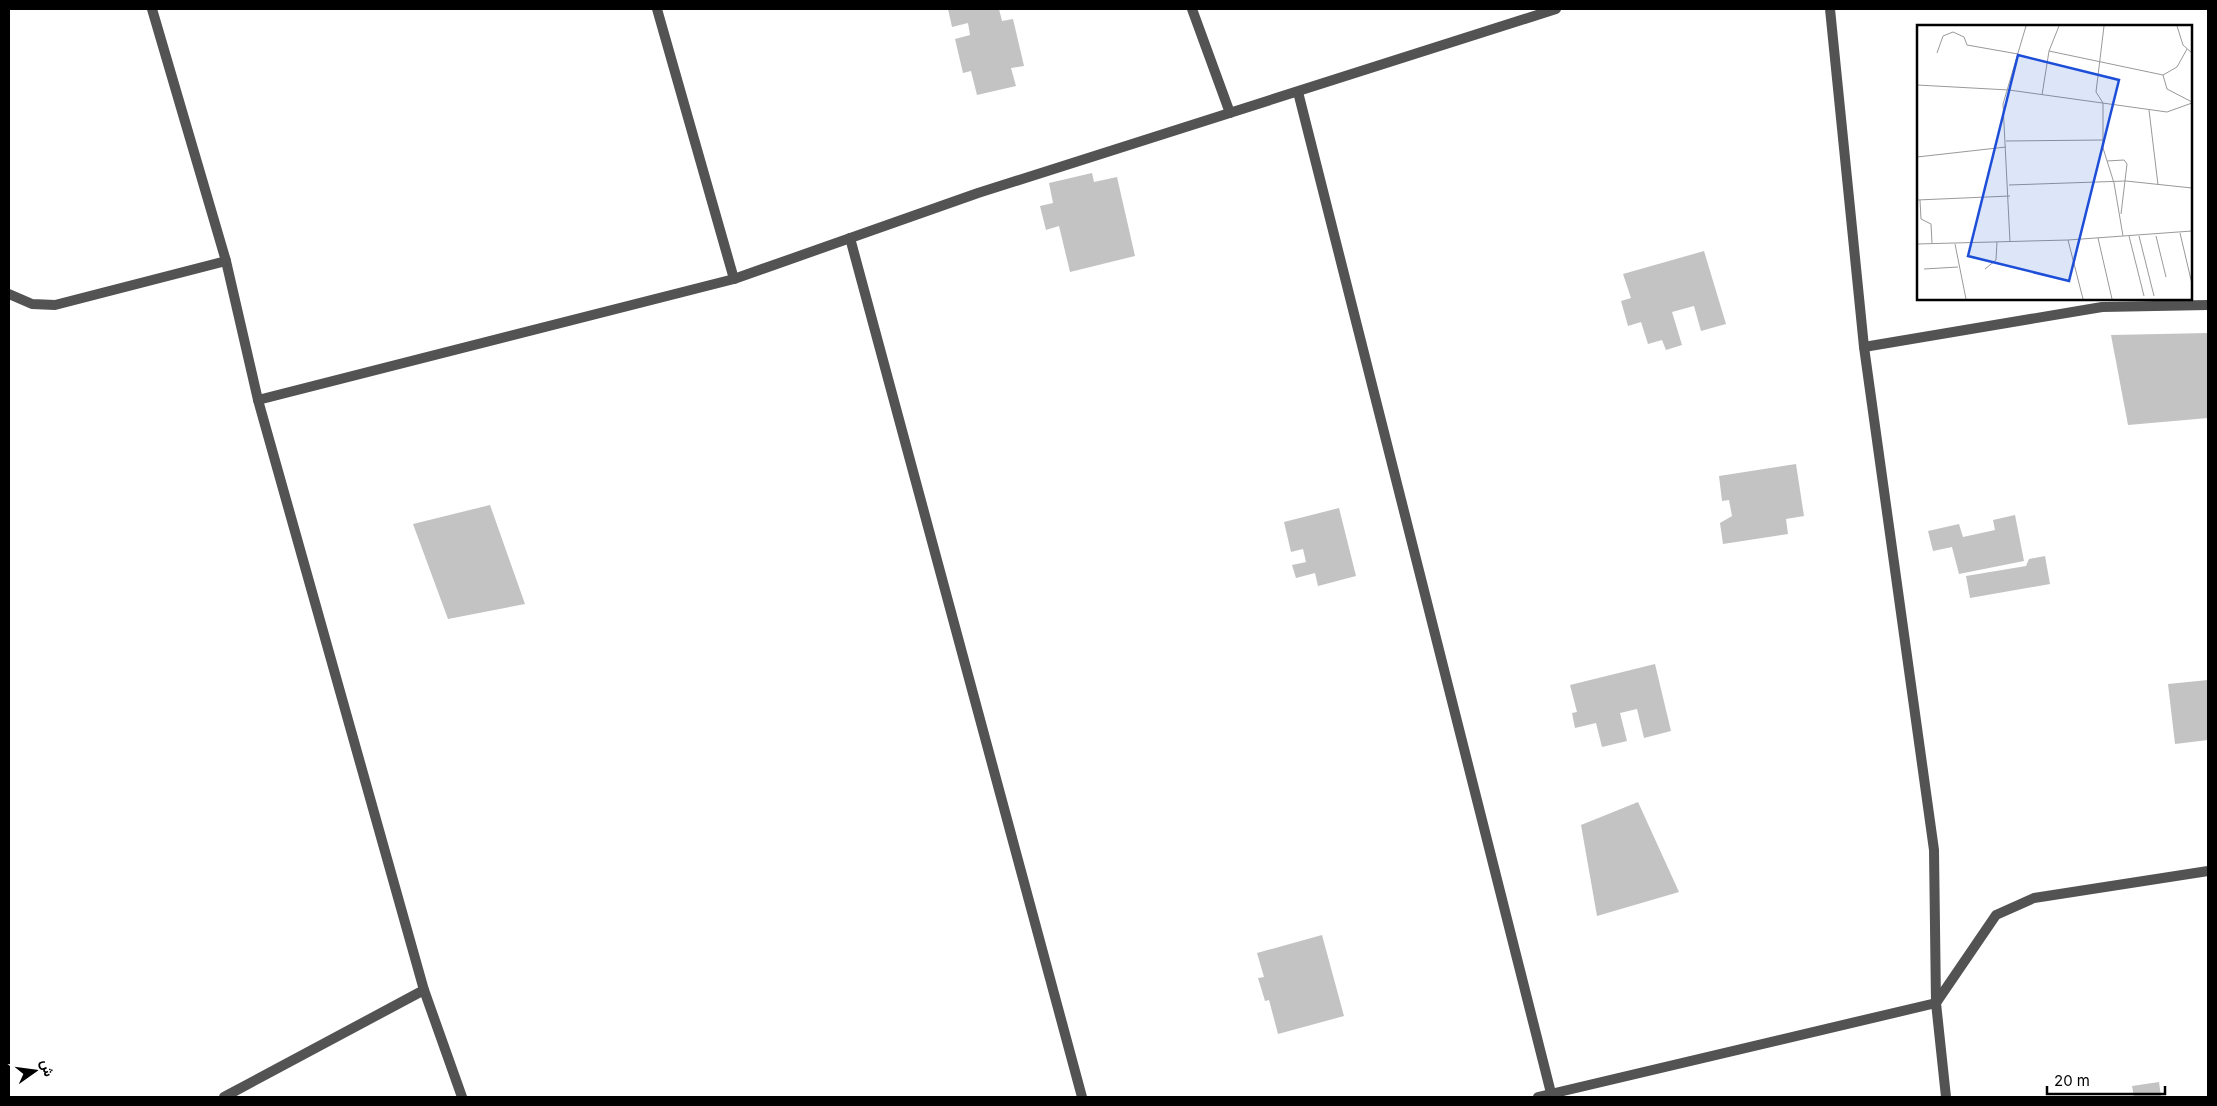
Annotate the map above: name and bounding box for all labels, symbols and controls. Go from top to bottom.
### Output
inset map [1917,25,2192,300]
north arrow [10,1046,60,1096]
text: ش [37,1058,58,1078]
scale bar [2047,1064,2164,1096]
text: 20 m [2054,1071,2090,1090]

